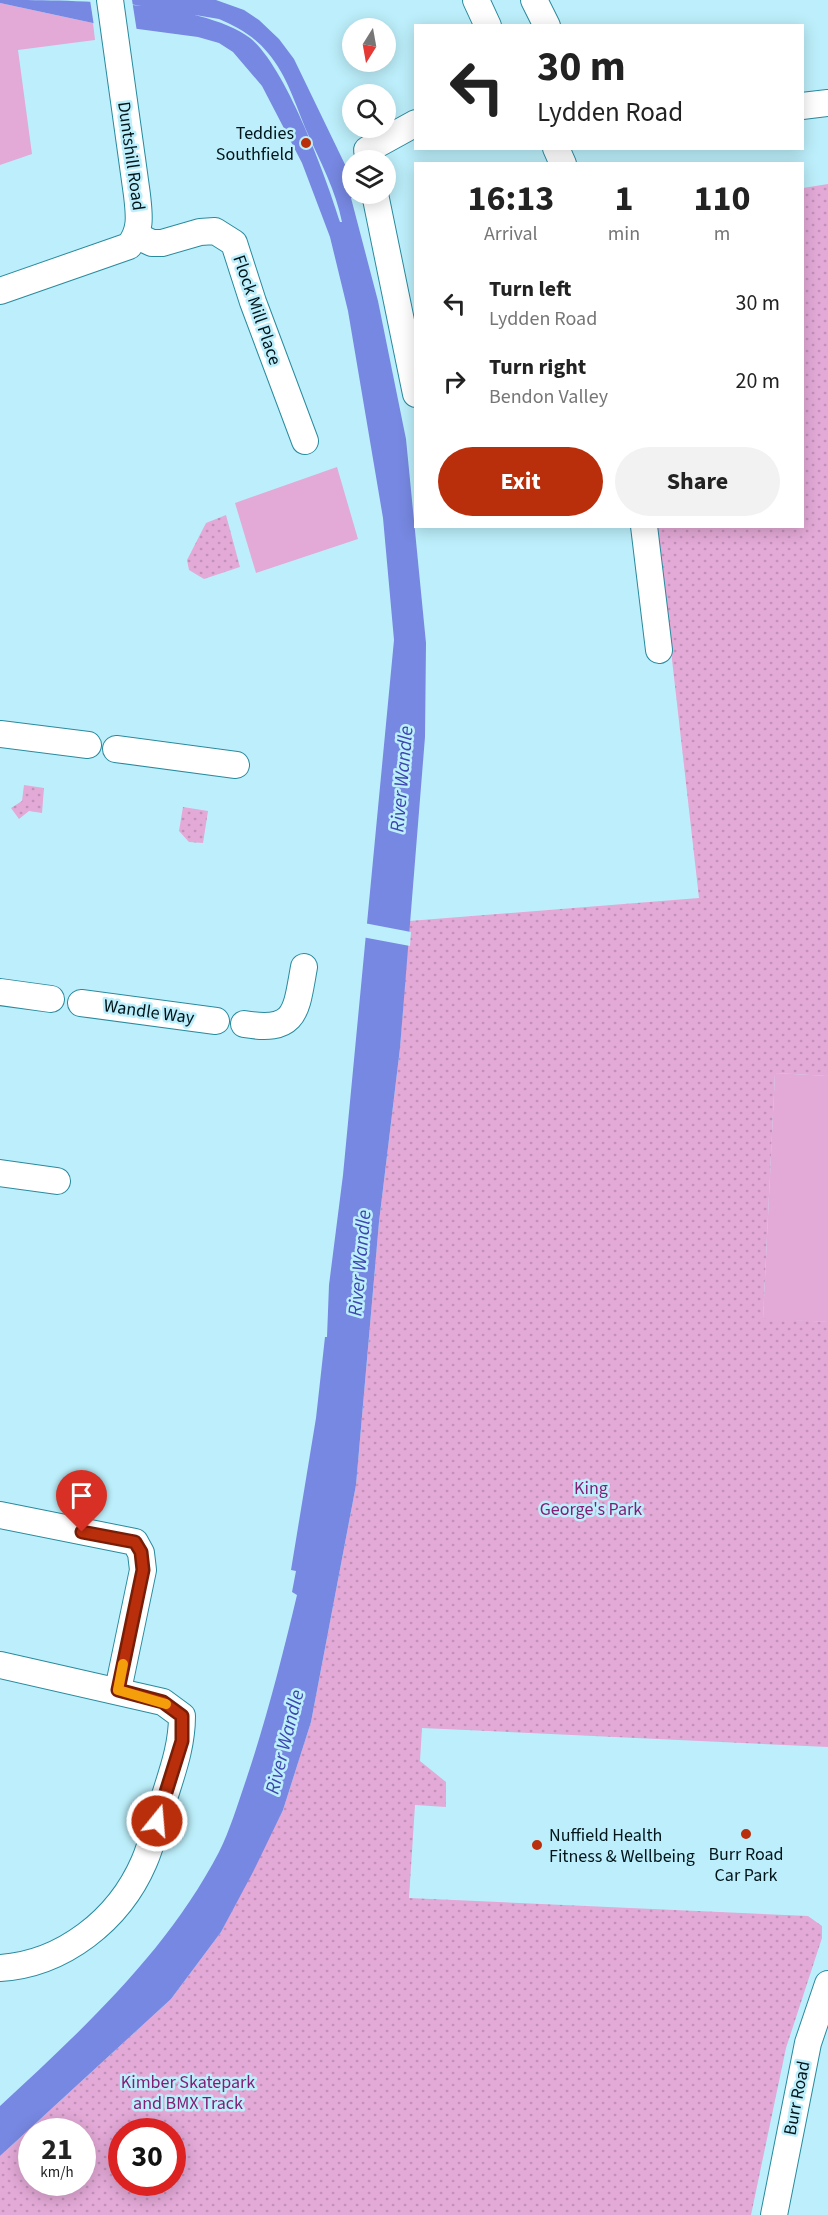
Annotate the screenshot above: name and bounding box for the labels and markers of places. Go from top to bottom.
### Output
place label: Teddies Southfield [216,121,294,167]
marker: Teddies Southfield [299,136,313,150]
pin [56,1470,107,1532]
place label: Nuffield Health Fitness & Wellbeing [549,1823,695,1869]
marker: Burr Road Car Park [739,1827,753,1841]
marker: Nuffield Health Fitness & Wellbeing [530,1838,544,1852]
place label: Burr Road Car Park [708,1842,784,1888]

